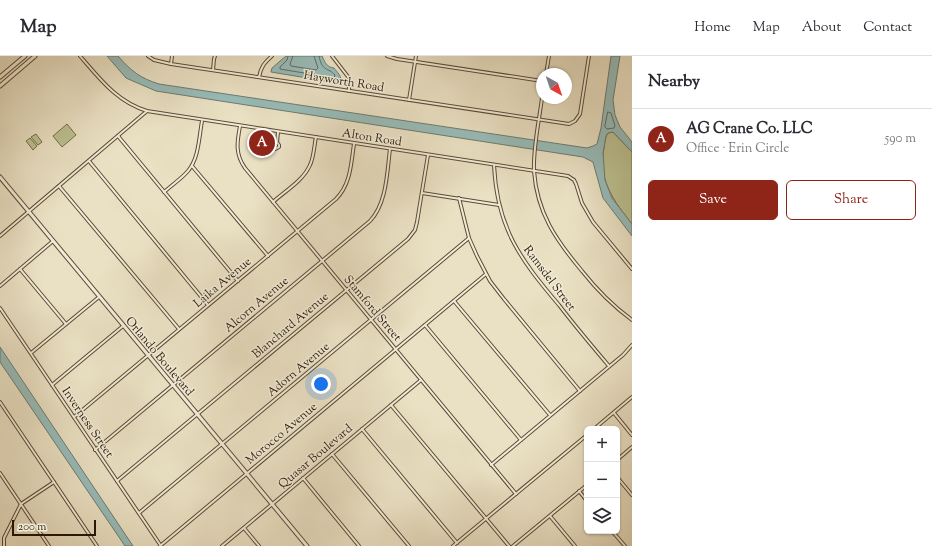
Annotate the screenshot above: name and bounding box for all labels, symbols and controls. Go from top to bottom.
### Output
text: Map [20,14,57,41]
text: Home [694,18,731,38]
text: Map [753,18,780,38]
text: About [802,18,841,38]
text: Contact [863,18,912,38]
street label: Hayworth Road [302,67,386,97]
north arrow [536,68,572,104]
text: Nearby [648,70,700,94]
text: AG Crane Co. LLC [686,119,813,140]
street label: Alton Road [341,124,403,152]
pin: A [249,128,275,158]
text: A [656,130,666,148]
text: 590 m [885,130,916,148]
text: Office · Erin Circle [686,140,789,158]
button: Save [648,180,778,220]
button: Share [786,180,916,220]
street label: Ramsdel Street [519,242,580,315]
street label: Laika Avenue [190,253,256,312]
street label: Stamford Street [339,271,405,346]
street label: Alcorn Avenue [221,272,293,337]
street label: Blanchard Avenue [248,288,333,363]
street label: Orlando Boulevard [121,313,198,400]
street label: Adorn Avenue [264,338,334,401]
your location [311,374,331,394]
street label: Inverness Street [57,383,118,462]
street label: Morocco Avenue [242,398,322,469]
street label: Quasar Boulevard [275,420,357,493]
map controls [584,426,620,534]
button: + [584,426,620,462]
button: − [584,462,620,498]
button: layers [584,498,620,534]
scale bar [12,518,96,537]
text: 200 m [18,519,46,535]

